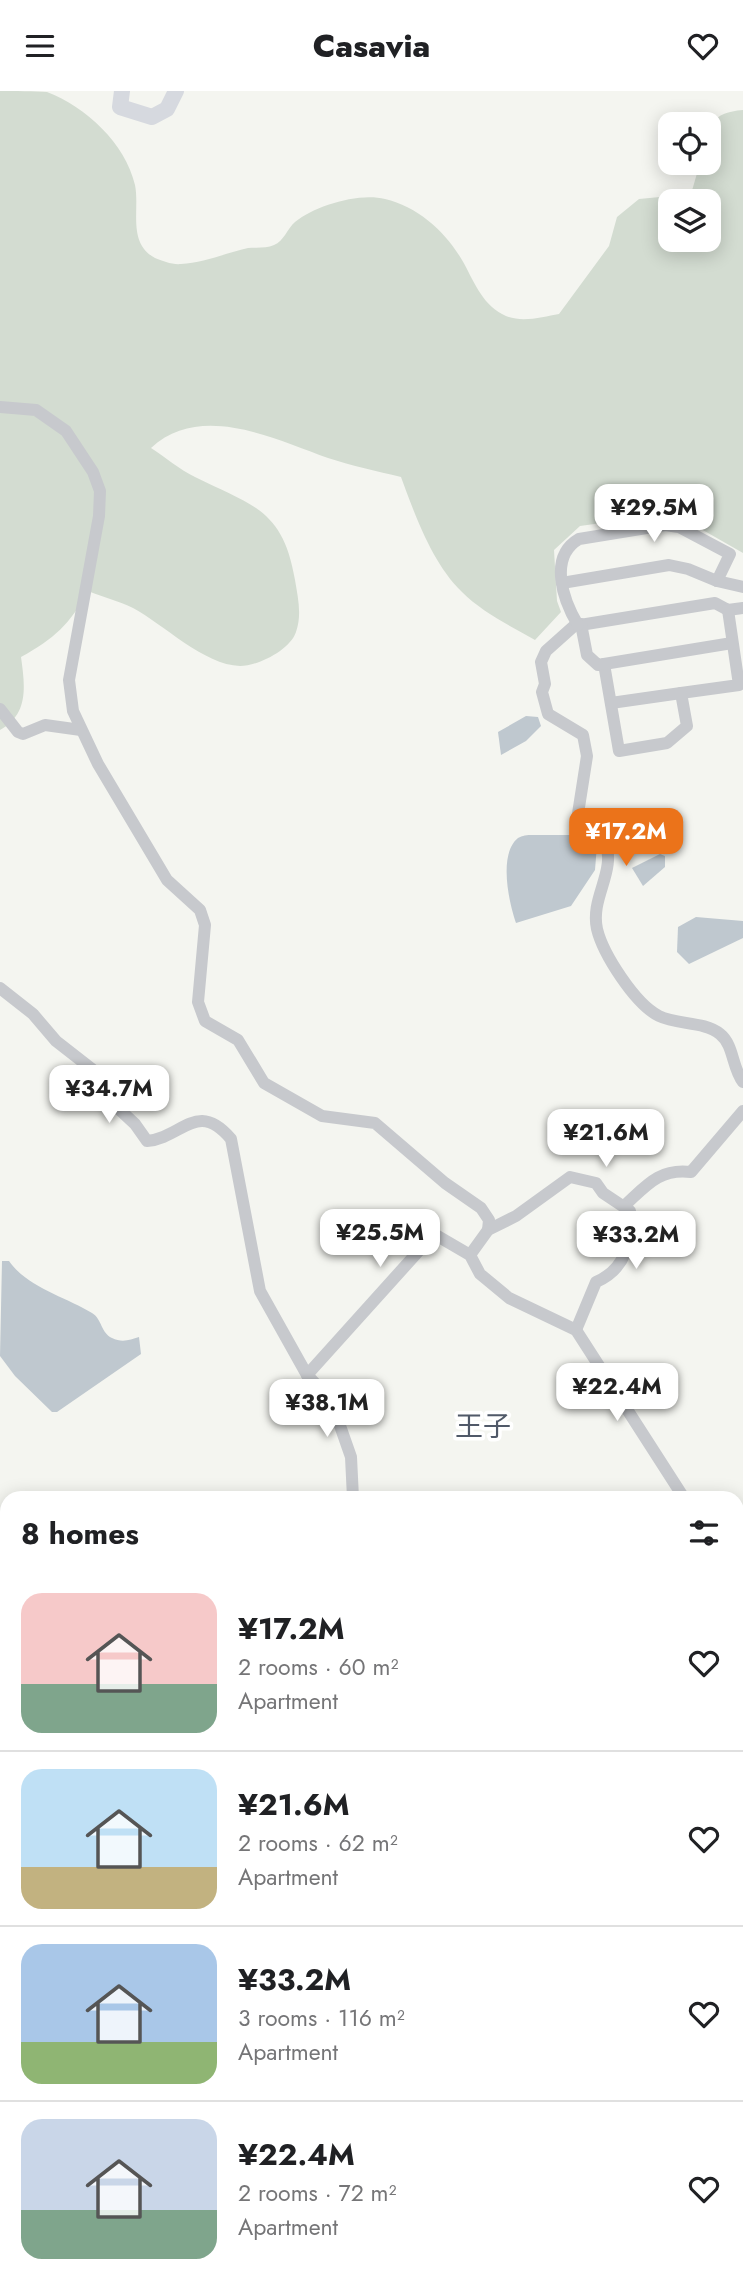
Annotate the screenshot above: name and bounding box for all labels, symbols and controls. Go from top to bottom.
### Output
text: Casavia [313,23,430,69]
icon: menu [21,27,59,65]
icon: heart [684,27,722,65]
map controls [658,112,721,252]
button: locate [658,112,721,175]
button: layers [658,189,721,252]
pin: ¥29.5M [597,484,711,544]
text: ¥29.5M [611,490,698,524]
pin: ¥17.2M [569,809,683,868]
text: ¥17.2M [585,814,667,848]
pin: ¥34.7M [52,1065,166,1125]
text: ¥34.7M [65,1071,153,1105]
pin: ¥21.6M [549,1109,663,1169]
text: ¥21.6M [563,1115,649,1149]
pin: ¥25.5M [323,1209,437,1269]
pin: ¥33.2M [579,1211,693,1271]
text: ¥25.5M [336,1215,424,1249]
text: ¥33.2M [593,1217,679,1251]
pin: ¥22.4M [560,1363,674,1423]
text: ¥22.4M [572,1369,662,1403]
pin: ¥38.1M [270,1379,384,1439]
text: ¥38.1M [285,1385,369,1419]
district label: 王子 [455,1406,511,1447]
text: 8 homes [21,1512,139,1555]
icon: filters [685,1514,723,1552]
text: ¥17.2M [238,1607,345,1650]
icon: home [77,1621,161,1705]
icon: heart [685,1644,723,1682]
text: 2 rooms · 60 m² [238,1650,398,1684]
text: Apartment [238,1684,338,1718]
text: ¥21.6M [238,1783,349,1826]
icon: home [77,1797,161,1881]
icon: heart [685,1820,723,1858]
text: 2 rooms · 62 m² [238,1826,398,1860]
text: Apartment [238,1860,338,1894]
text: ¥33.2M [238,1958,351,2001]
icon: home [77,1972,161,2056]
icon: heart [685,1995,723,2033]
text: 3 rooms · 116 m² [238,2001,405,2035]
text: Apartment [238,2035,338,2069]
text: ¥22.4M [238,2133,355,2176]
icon: home [77,2147,161,2231]
icon: heart [685,2170,723,2208]
text: 2 rooms · 72 m² [238,2176,397,2210]
text: Apartment [238,2210,338,2244]

